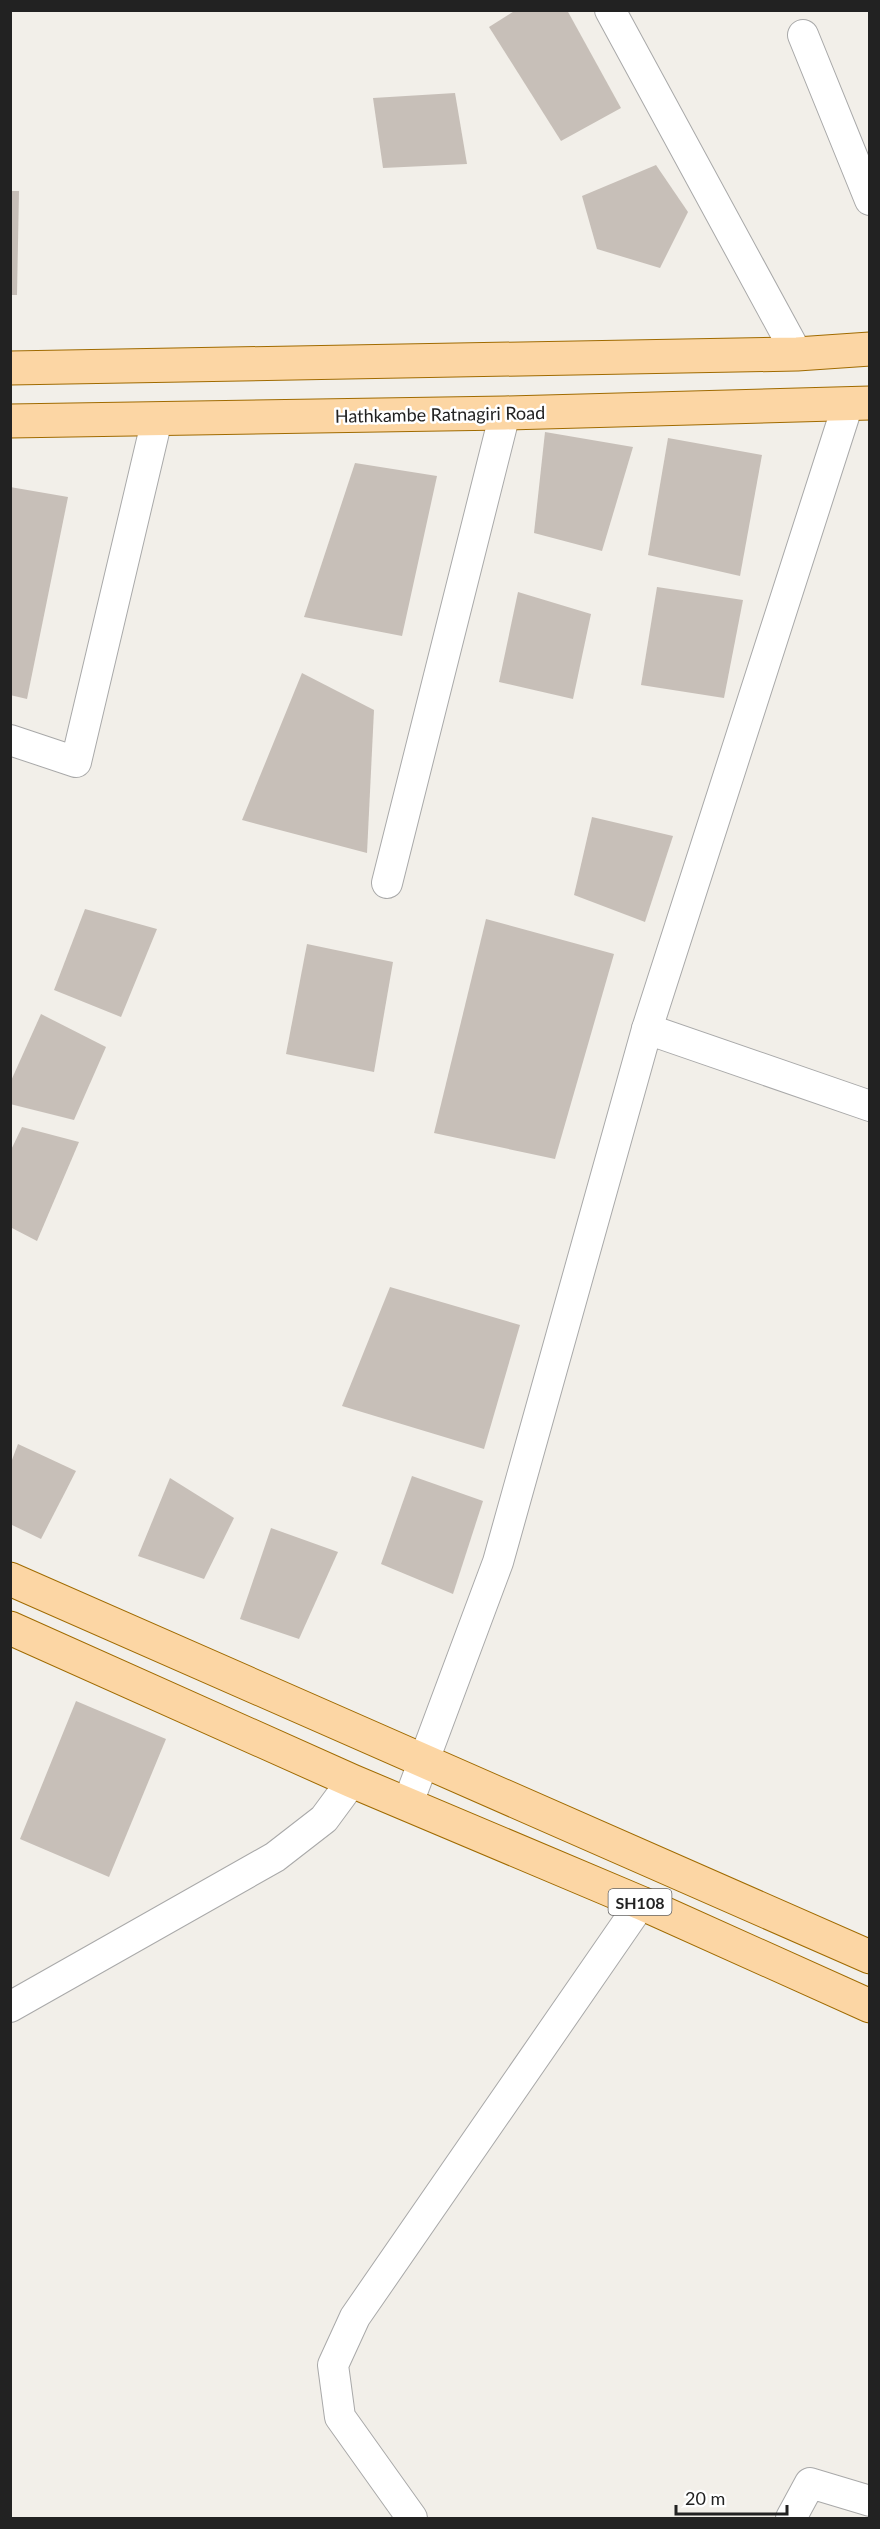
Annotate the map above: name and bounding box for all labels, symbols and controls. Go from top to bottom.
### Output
street label: Hathkambe Ratnagiri Road [335,401,545,427]
road number: SH108 [608,1889,672,1915]
scale bar [676,2478,787,2516]
text: 20 m [685,2487,725,2509]

